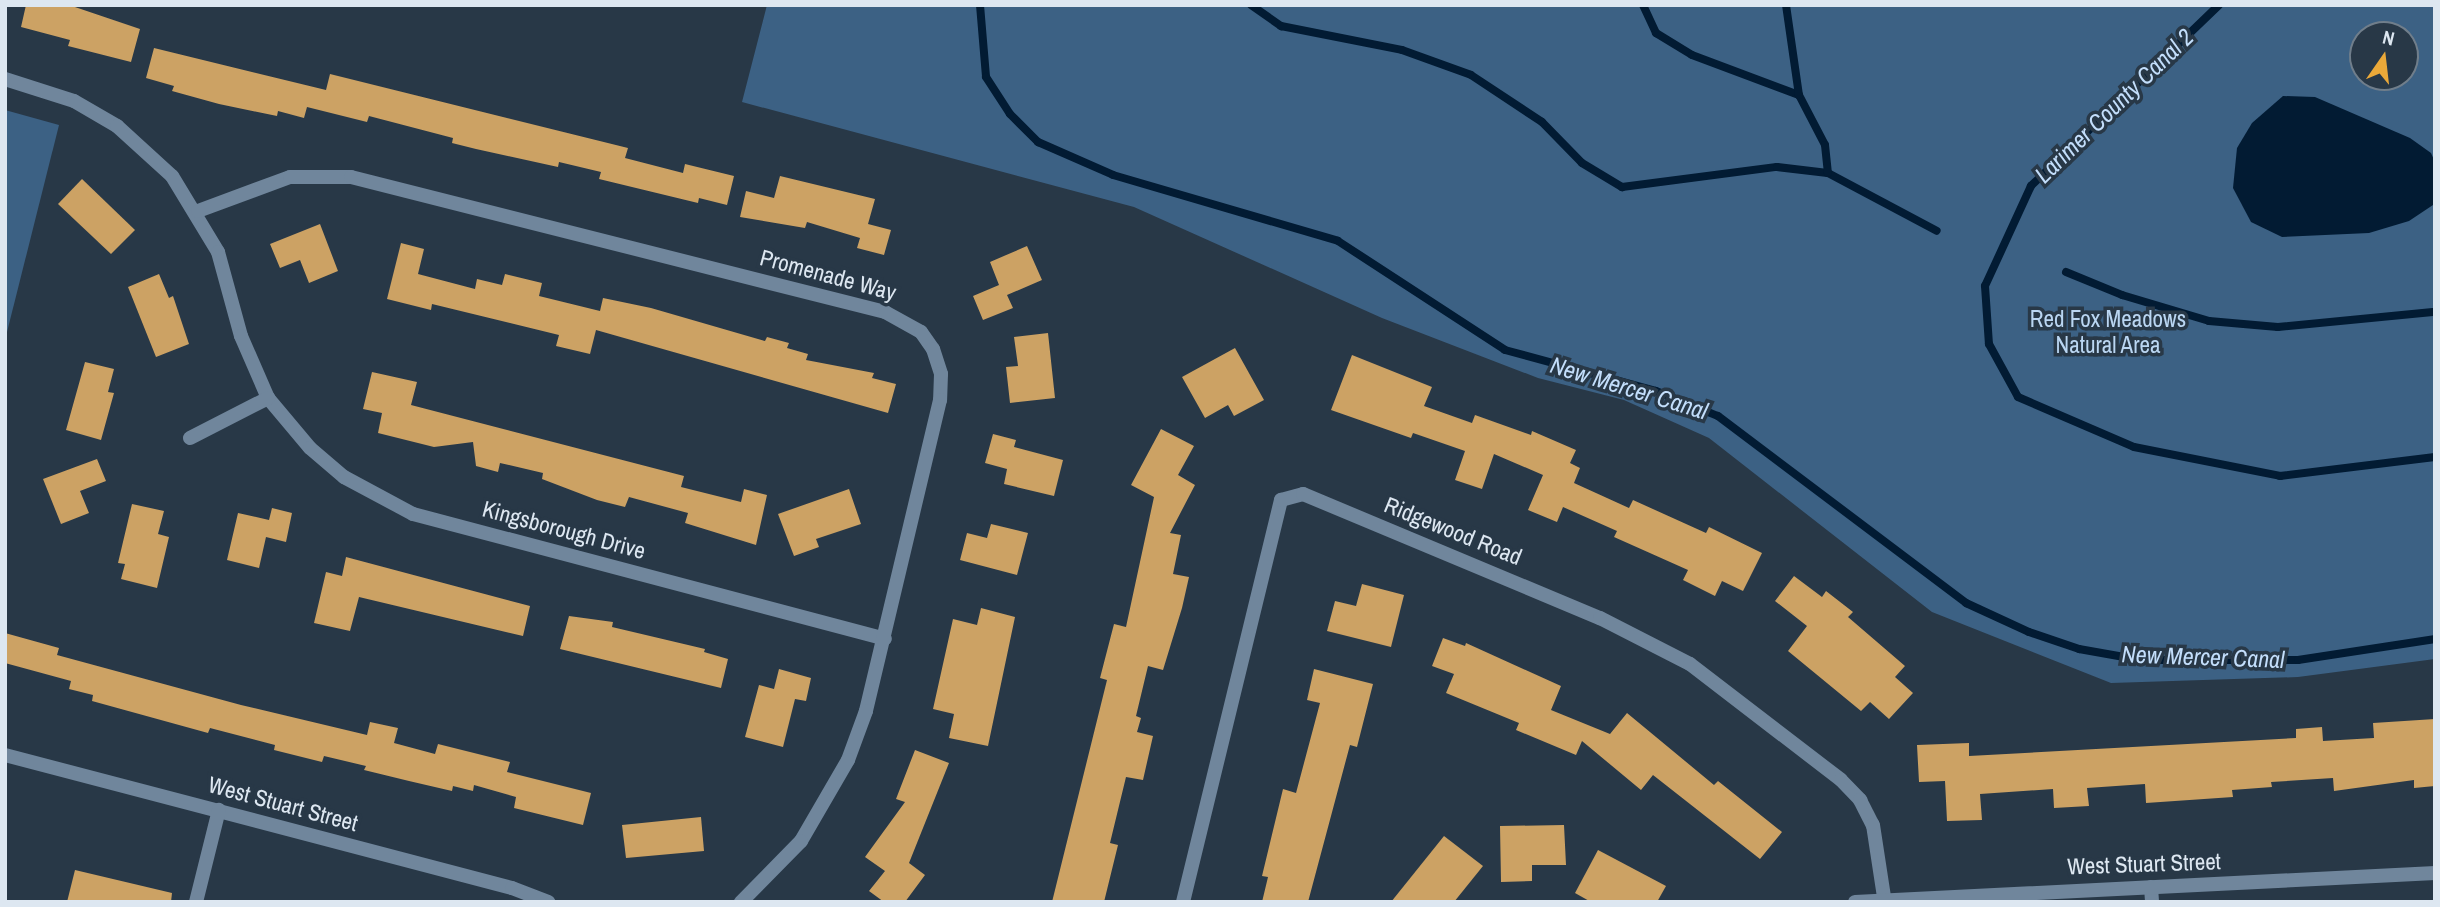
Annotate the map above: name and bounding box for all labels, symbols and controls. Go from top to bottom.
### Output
north arrow [2349,21,2419,91]
water label: Larimer County Canal 2 [2029,23,2199,189]
text: N [2380,24,2397,52]
street label: Promenade Way [757,244,899,306]
park label: Red Fox Meadows Natural Area [2030,305,2186,359]
water label: New Mercer Canal [1547,350,1711,426]
street label: Ridgewood Road [1380,491,1526,571]
street label: Kingsborough Drive [479,495,649,565]
water label: New Mercer Canal [2121,640,2285,674]
street label: West Stuart Street [205,771,361,837]
street label: West Stuart Street [2067,848,2221,880]

